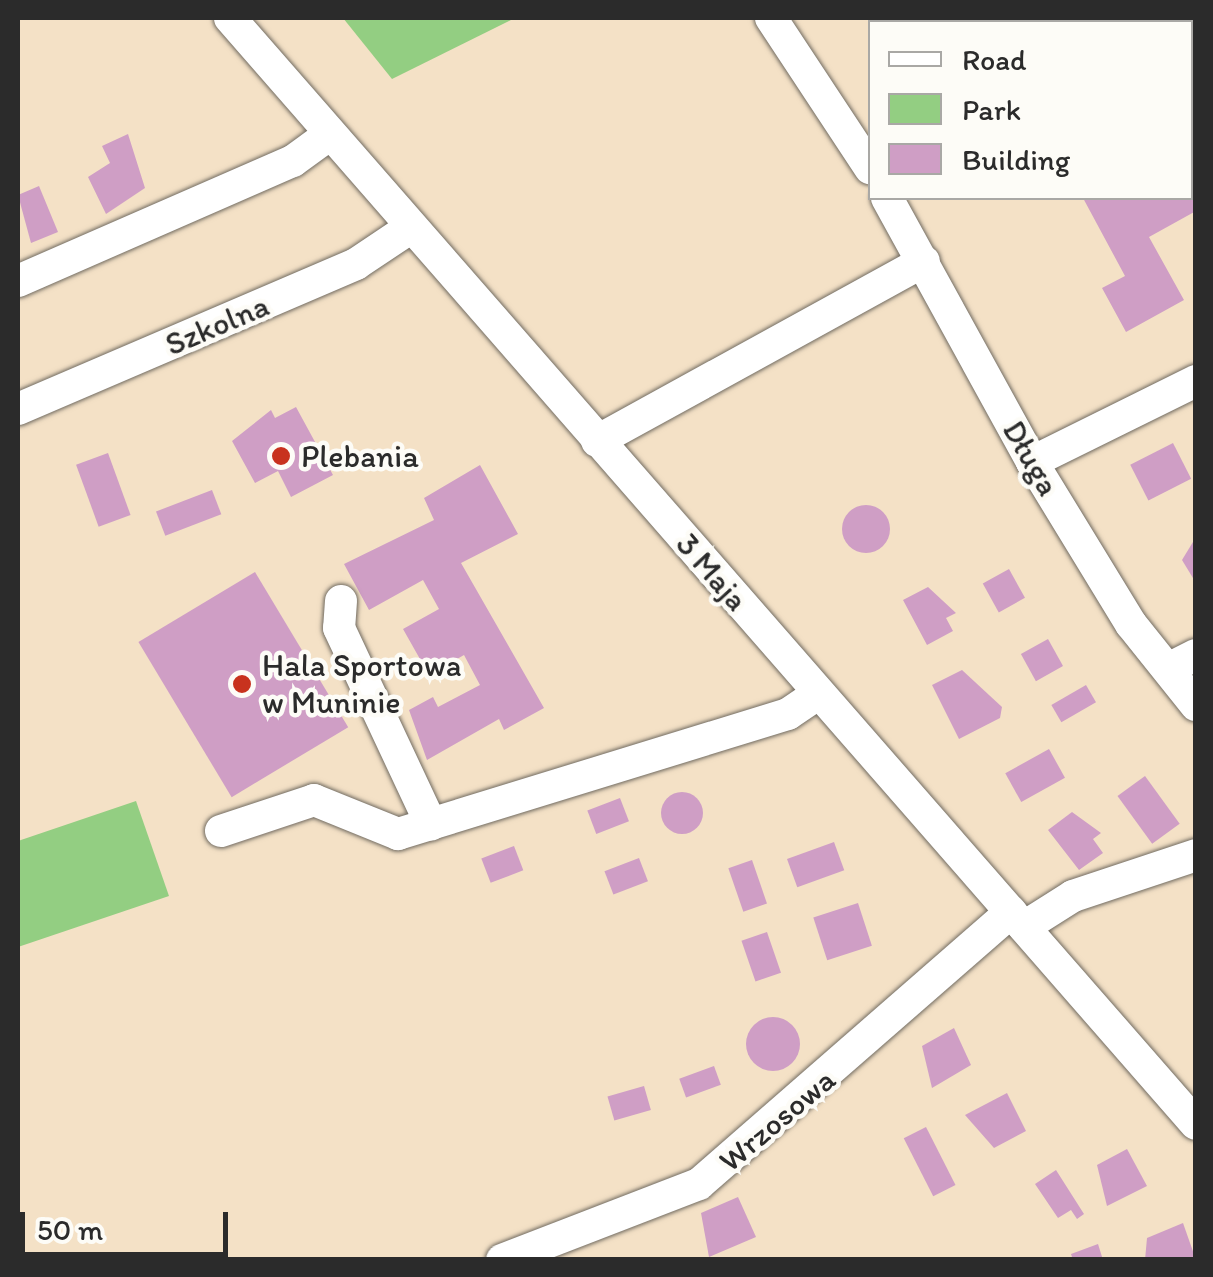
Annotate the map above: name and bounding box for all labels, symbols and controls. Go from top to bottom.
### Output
legend [868,20,1193,200]
text: Road [962,41,1027,78]
text: Park [962,91,1021,128]
text: Building [962,141,1070,178]
street label: Szkolna [160,286,274,364]
street label: Długa [994,414,1068,502]
place label: Plebania [301,437,419,475]
marker: Plebania [270,445,292,467]
street label: 3 Maja [668,525,756,619]
place label: Hala Sportowa w Muninie [262,647,463,722]
marker: Hala Sportowa w Muninie [231,673,253,695]
street label: Wrzosowa [711,1060,843,1180]
scale bar [25,1192,232,1254]
text: 50 m [37,1211,103,1248]

